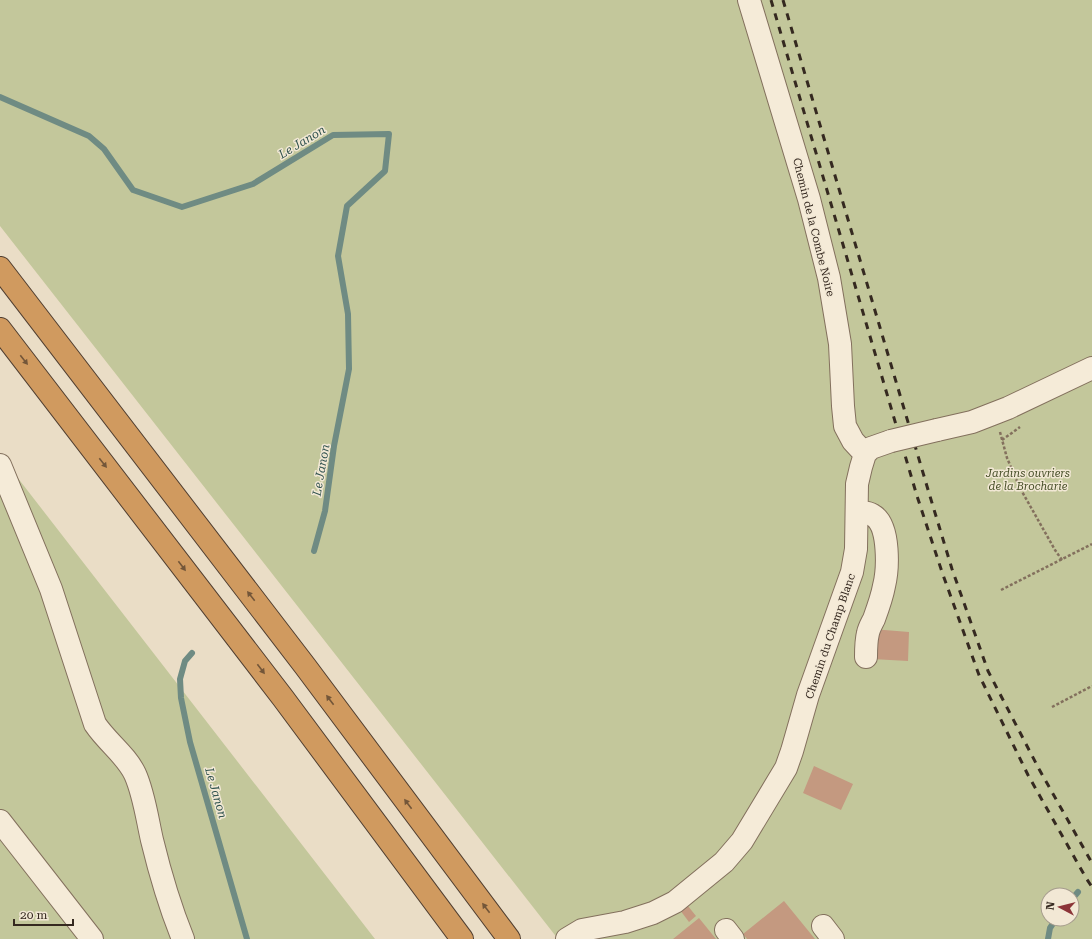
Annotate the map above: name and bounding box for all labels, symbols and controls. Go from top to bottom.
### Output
water label: Le Janon [275,123,328,162]
street label: Chemin de la Combe Noire [790,156,837,298]
one-way arrow [20,355,28,365]
water label: Le Janon [309,443,332,498]
one-way arrow [99,457,108,468]
park label: Jardins ouvriers de la Brocharie [985,467,1070,493]
one-way arrow [178,561,187,572]
street label: Chemin du Champ Blanc [803,572,858,701]
one-way arrow [247,591,256,602]
one-way arrow [257,664,266,675]
one-way arrow [326,694,334,705]
water label: Le Janon [202,765,230,820]
one-way arrow [404,798,412,809]
north arrow [1040,887,1080,927]
text: N [1044,900,1058,911]
scale bar [14,901,73,927]
one-way arrow [482,902,490,913]
text: 20 m [20,908,47,922]

